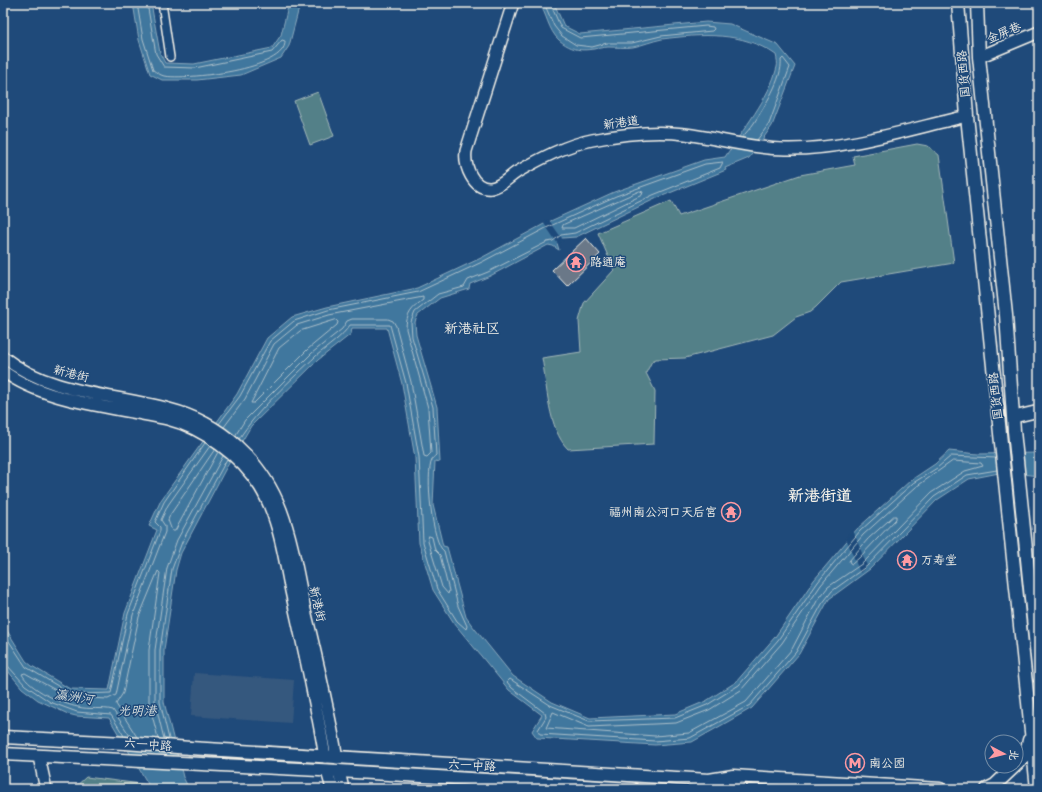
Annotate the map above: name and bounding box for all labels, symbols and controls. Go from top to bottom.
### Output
street label: 金屏巷 [984,19,1024,47]
street label: 国货西路 [954,49,974,99]
street label: 新港道 [602,113,640,133]
temple icon: 路通庵 [565,251,587,273]
place label: 路通庵 [590,255,626,270]
district label: 新港社区 [444,320,500,337]
street label: 新港街 [52,362,90,386]
street label: 国货西路 [986,371,1006,421]
district label: 新港街道 [788,486,852,506]
temple icon: 福州南公河口天后宫 [720,501,742,523]
place label: 福州南公河口天后宫 [609,505,717,520]
temple icon: 万寿堂 [896,549,918,571]
place label: 万寿堂 [921,553,957,568]
street label: 新港街 [306,585,328,623]
water label: 瀛洲河 [53,686,96,708]
water label: 光明港 [117,703,158,719]
north arrow [984,734,1024,774]
street label: 六一中路 [124,736,172,754]
text: 北 [1006,749,1021,761]
metro station icon: 南公园 [844,752,866,774]
place label: 南公园 [869,756,905,771]
street label: 六一中路 [448,757,496,775]

